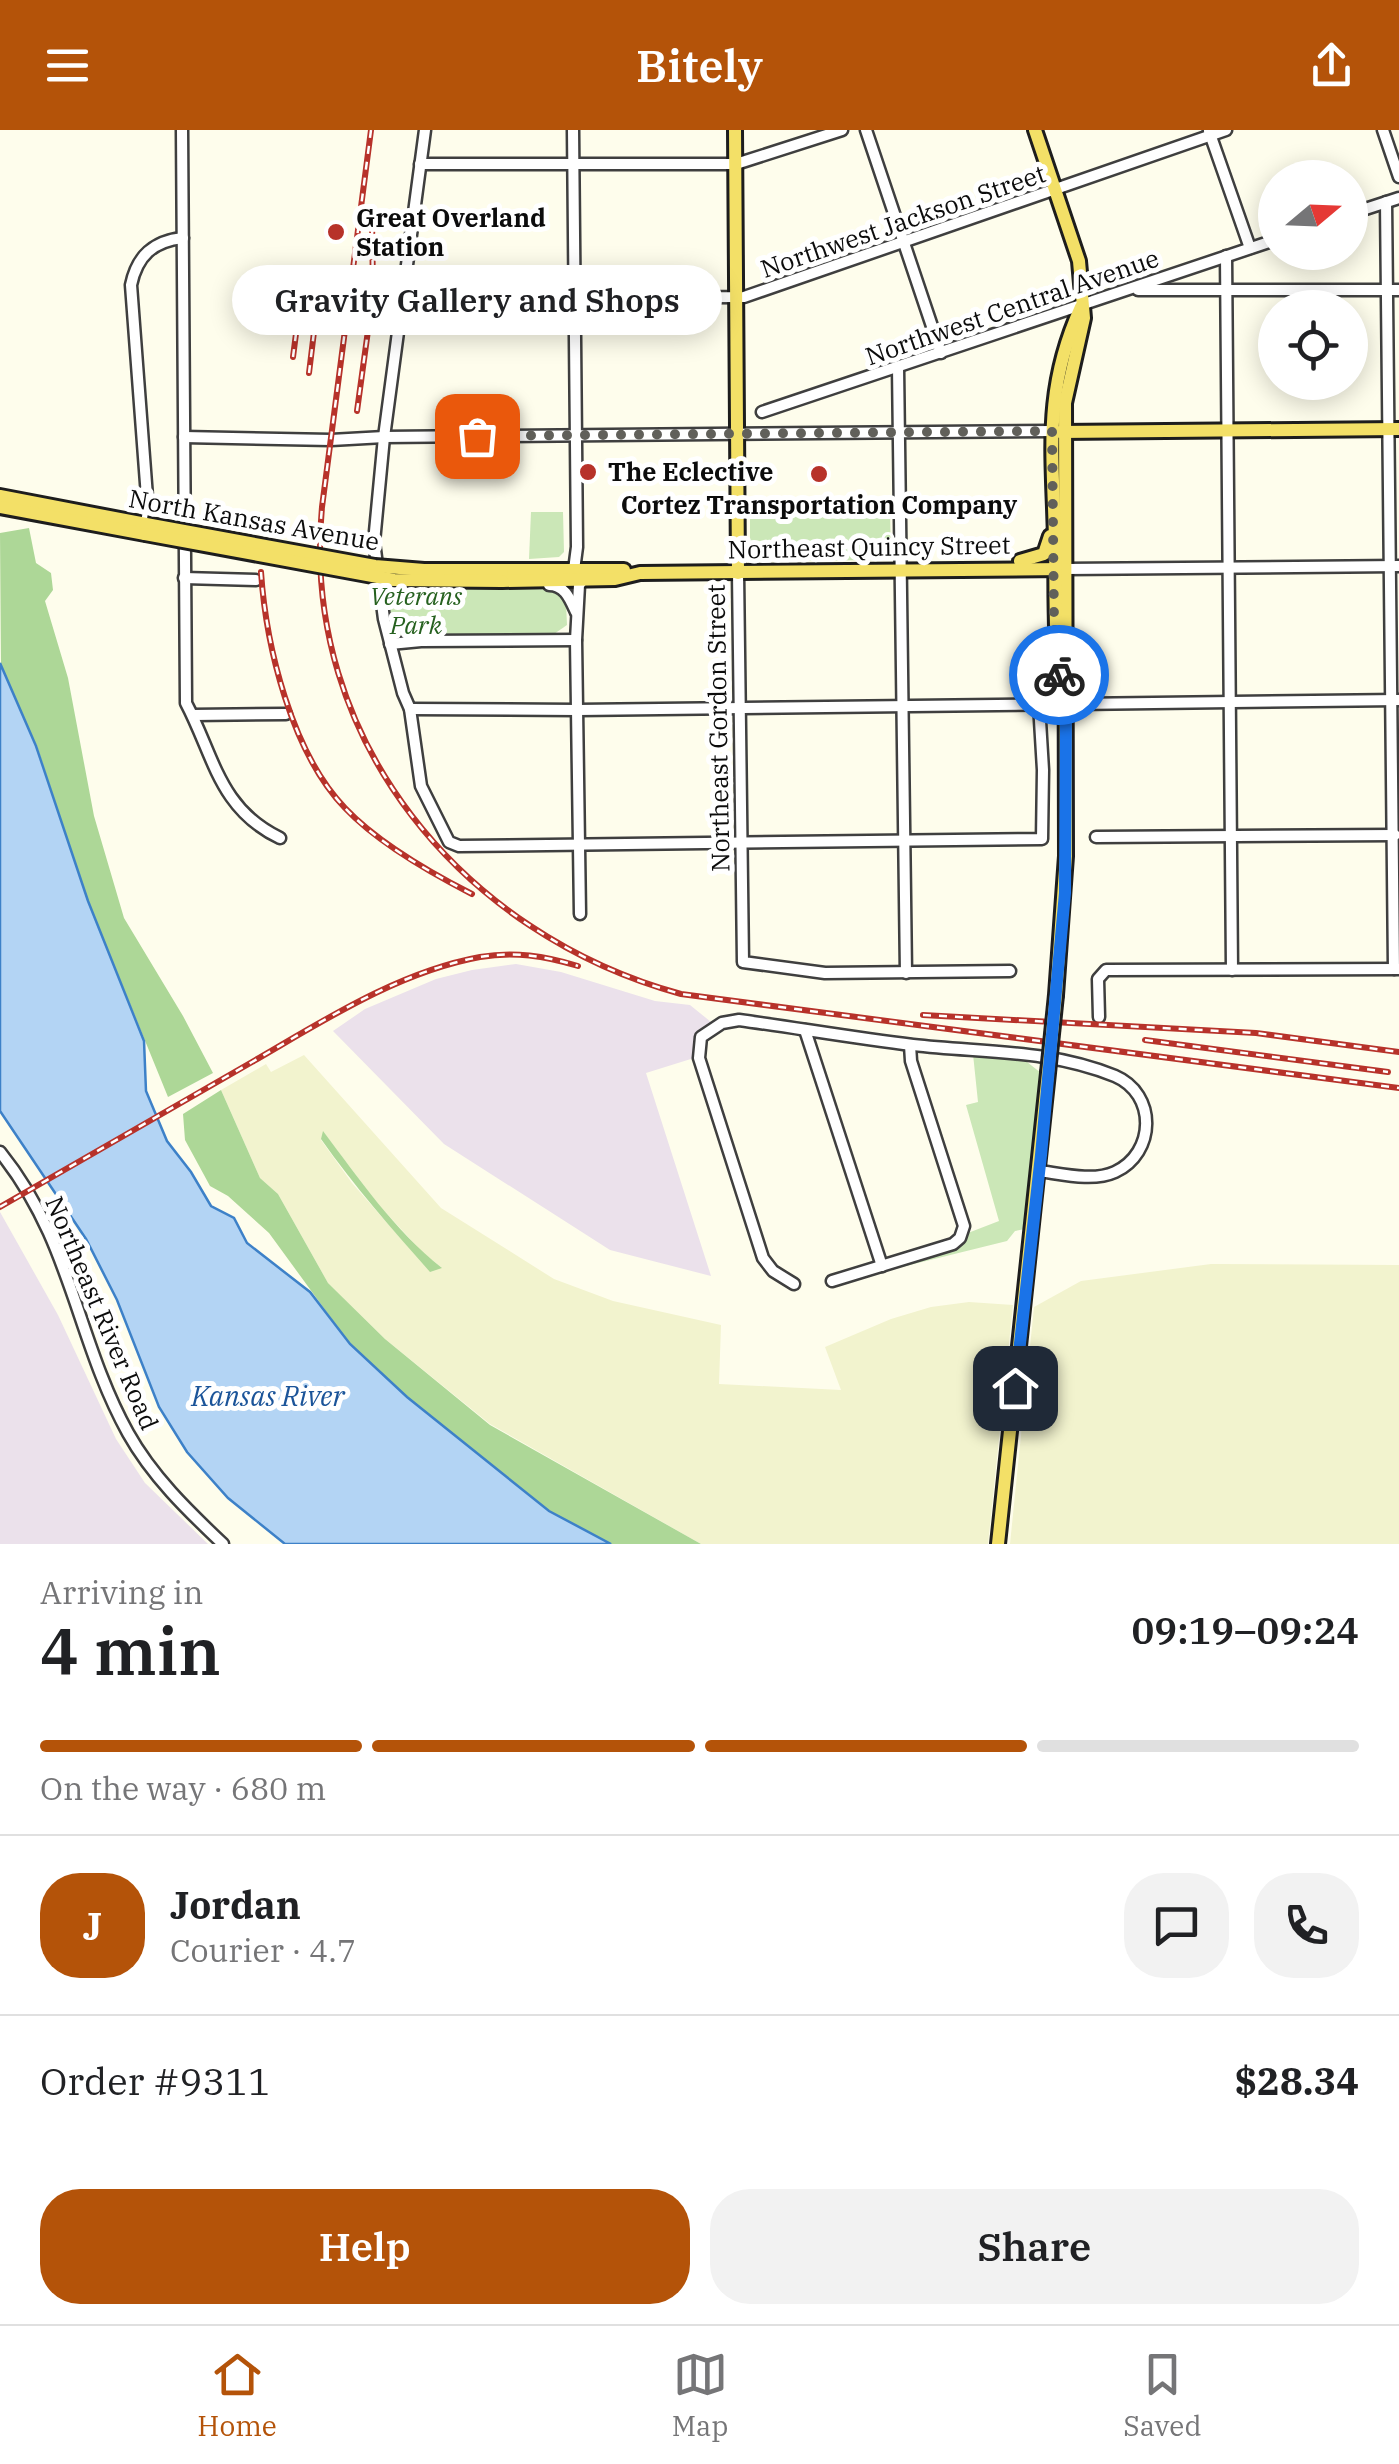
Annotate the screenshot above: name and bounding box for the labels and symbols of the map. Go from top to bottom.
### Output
street label: Northwest Jackson Street [756,156,1050,285]
north arrow [1258,160,1368,270]
place label: Great Overland Station [356,201,546,263]
marker: Great Overland Station [325,221,347,243]
street label: Northwest Central Avenue [861,241,1163,372]
callout: Gravity Gallery and Shops [232,266,722,336]
pin [435,394,520,479]
place label: The Eclective [608,455,773,488]
marker: The Eclective [577,461,599,483]
marker: Cortez Transportation Company [808,463,830,485]
street label: North Kansas Avenue [126,481,382,558]
place label: Cortez Transportation Company [621,488,1018,521]
street label: Northeast Quincy Street [727,528,1011,565]
park label: Veterans Park [370,579,463,641]
street label: Northeast Gordon Street [698,584,737,872]
courier [1009,625,1109,725]
street label: Northeast River Road [38,1191,167,1435]
pin [973,1346,1058,1431]
water label: Kansas River [190,1377,346,1414]

